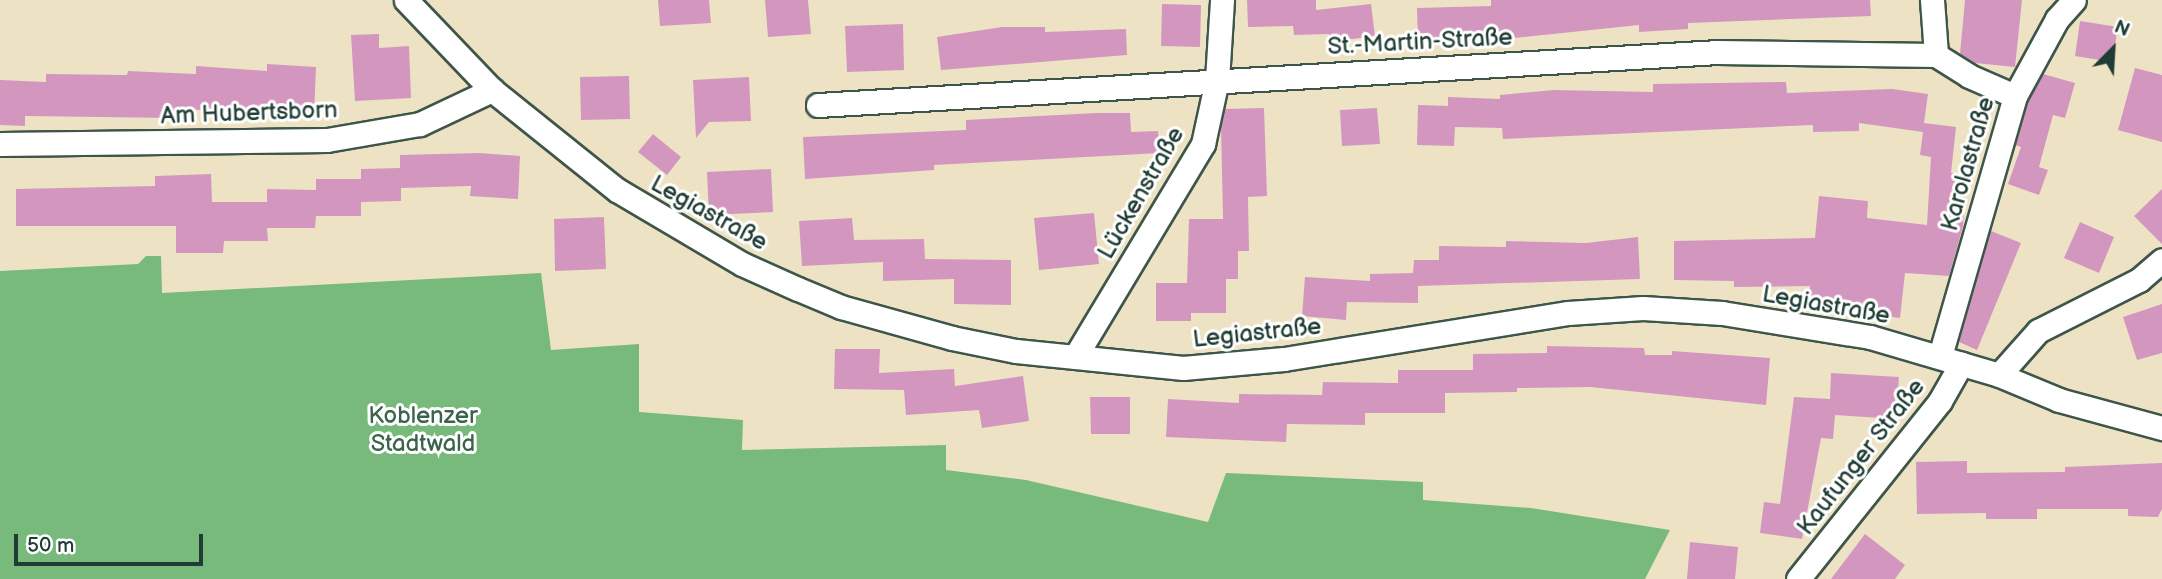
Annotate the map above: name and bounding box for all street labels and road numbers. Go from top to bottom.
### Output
street label: St.-Martin-Straße [1327,23,1513,61]
street label: Karolastraße [1935,94,2001,234]
street label: Am Hubertsborn [160,96,338,130]
street label: Lückenstraße [1092,122,1190,264]
street label: Legiastraße [646,169,772,257]
street label: Legiastraße [1760,280,1892,330]
street label: Legiastraße [1191,312,1323,354]
street label: Kaufunger Straße [1791,373,1931,541]

